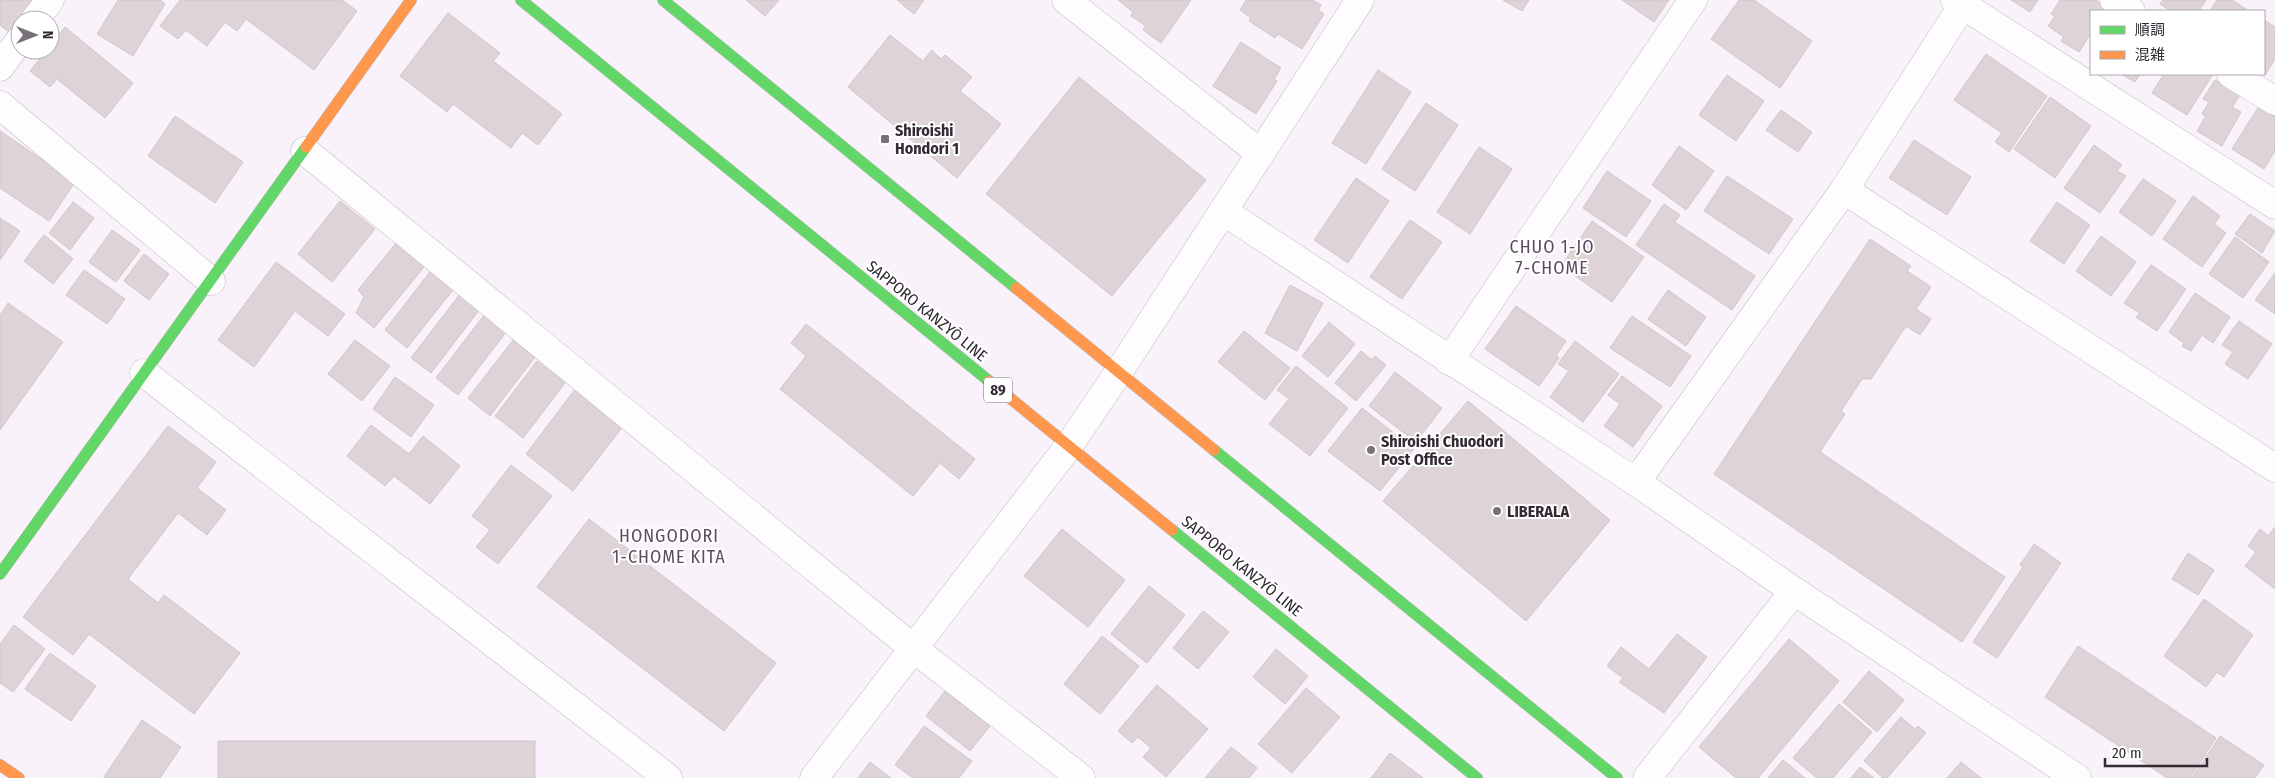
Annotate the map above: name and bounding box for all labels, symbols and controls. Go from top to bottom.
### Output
north arrow [10,10,60,60]
legend [2090,10,2265,75]
text: 順調 [2135,21,2165,39]
text: N [39,31,56,39]
text: 混雑 [2135,46,2165,64]
place label: Shiroishi Hondori 1 [895,121,959,158]
marker: Shiroishi Hondori 1 [879,133,891,145]
district label: CHUO 1-JO 7-CHOME [1510,236,1594,279]
street label: SAPPORO KANZYŌ LINE [863,257,991,365]
road number: 89 [984,378,1012,402]
place label: Shiroishi Chuodori Post Office [1381,432,1504,469]
marker: Shiroishi Chuodori Post Office [1365,444,1377,456]
place label: LIBERALA [1507,502,1569,521]
marker: LIBERALA [1491,505,1503,517]
street label: SAPPORO KANZYŌ LINE [1178,512,1306,620]
district label: HONGODORI 1-CHOME KITA [612,525,726,568]
scale bar [2105,736,2208,768]
text: 20 m [2112,744,2142,762]

